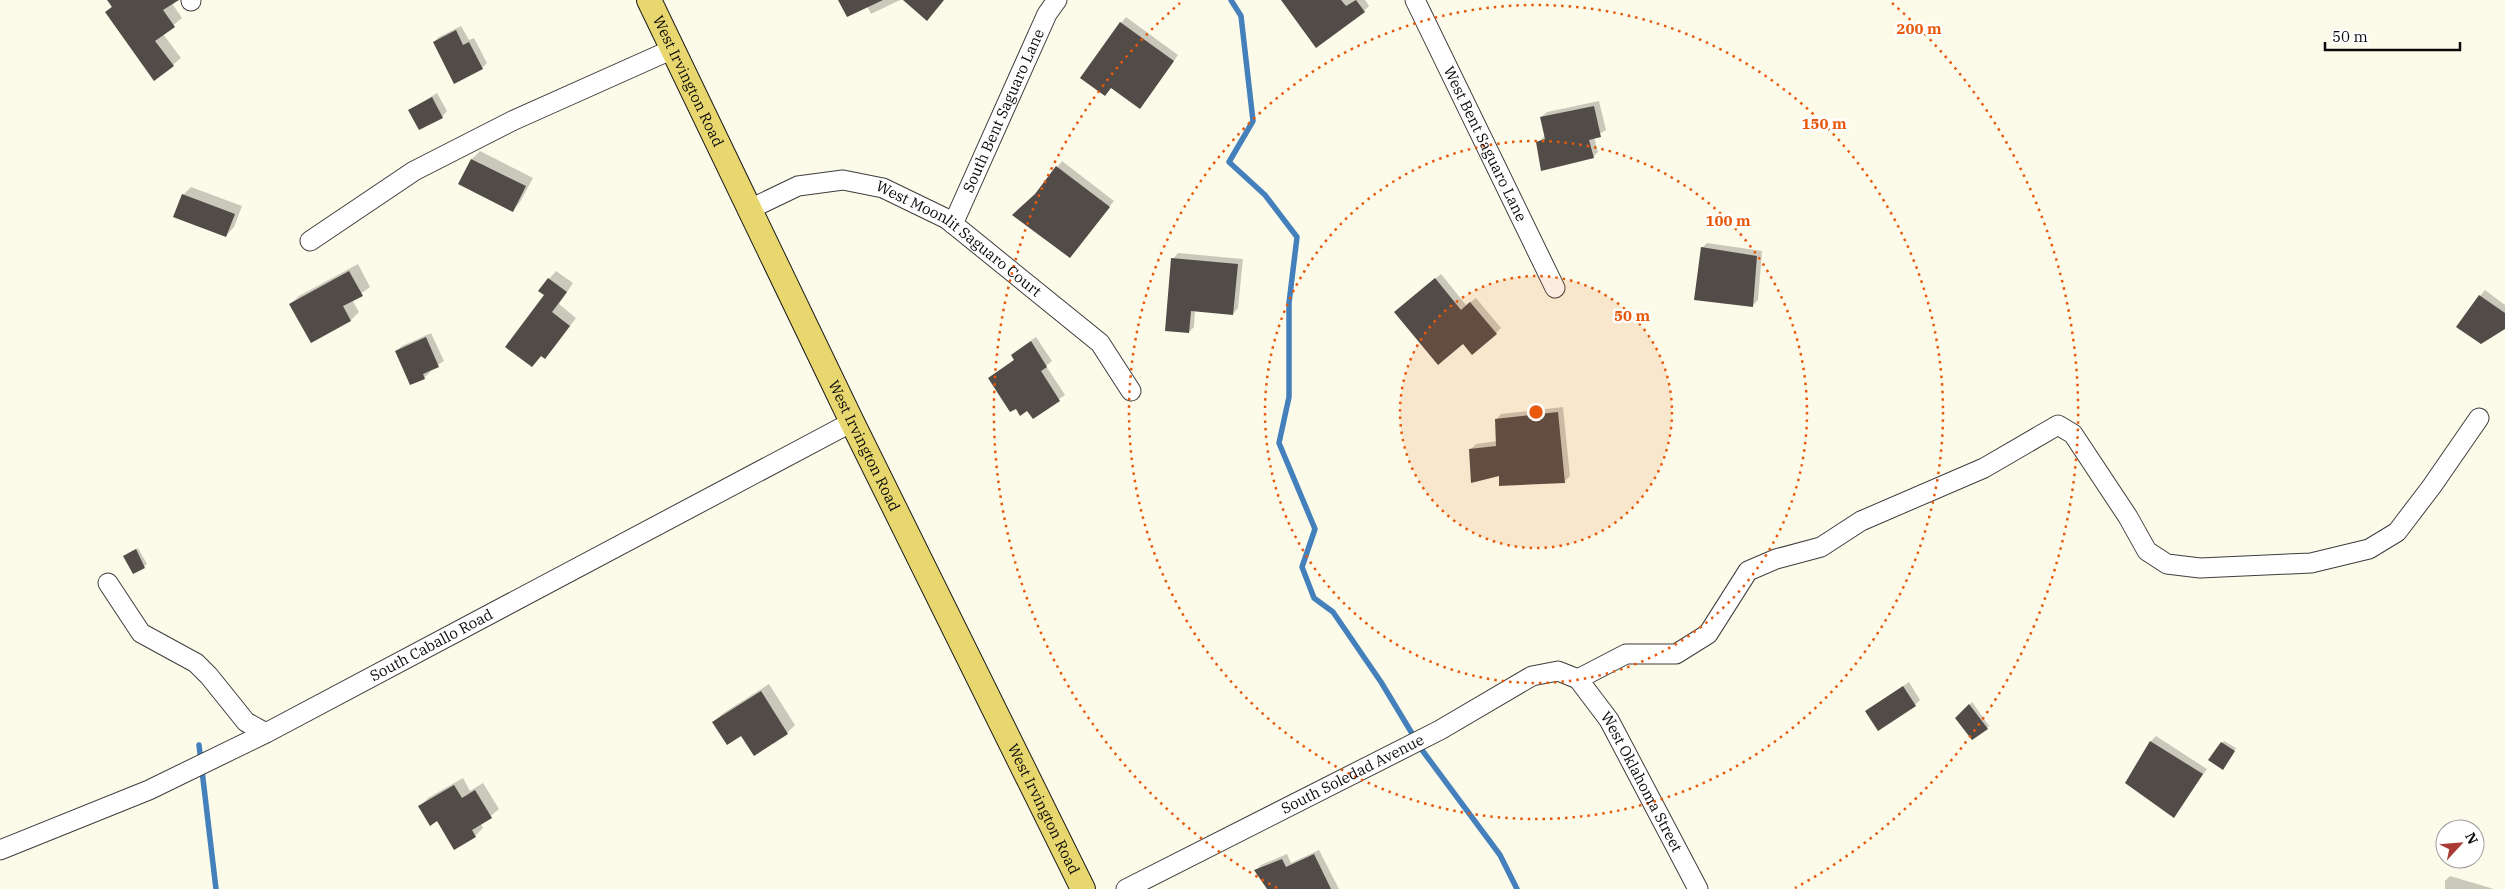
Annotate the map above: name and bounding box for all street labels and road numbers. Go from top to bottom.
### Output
street label: West Irvington Road [649,12,728,150]
street label: South Bent Saguaro Lane [958,26,1048,195]
street label: West Bent Saguaro Lane [1440,63,1531,224]
street label: West Moonlit Saguaro Court [873,176,1045,301]
street label: West Irvington Road [824,377,905,514]
street label: South Caballo Road [366,604,496,685]
street label: West Oklahoma Street [1597,707,1687,855]
street label: South Soledad Avenue [1278,730,1427,818]
street label: West Irvington Road [1004,740,1084,877]

